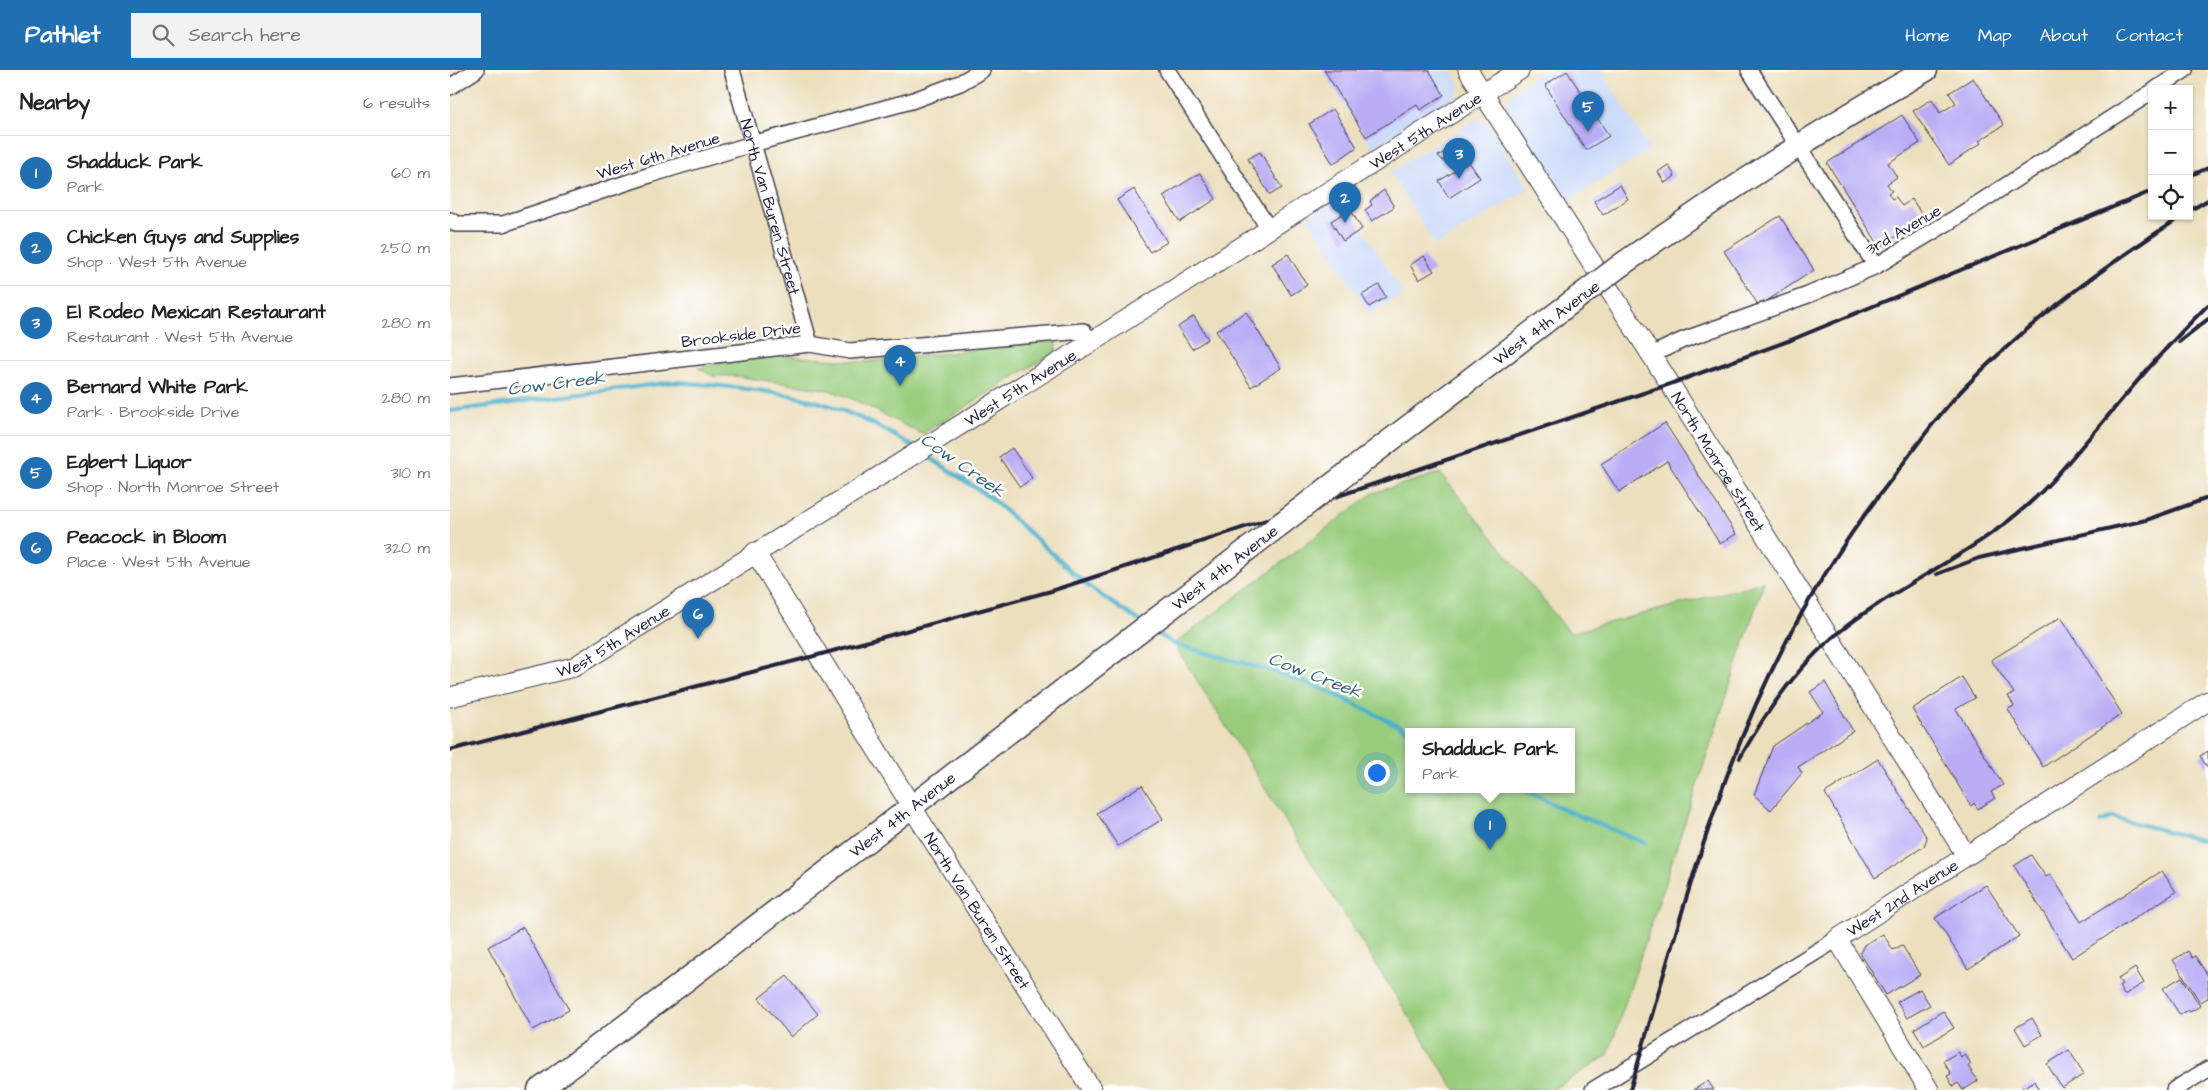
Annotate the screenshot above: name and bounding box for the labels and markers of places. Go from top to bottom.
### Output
pin: 5 [1572,91,1604,132]
pin: 3 [1443,138,1475,179]
pin: 2 [1329,182,1361,223]
pin: 4 [884,345,916,386]
pin: 6 [682,598,714,639]
pin: 1 [1474,809,1506,850]

